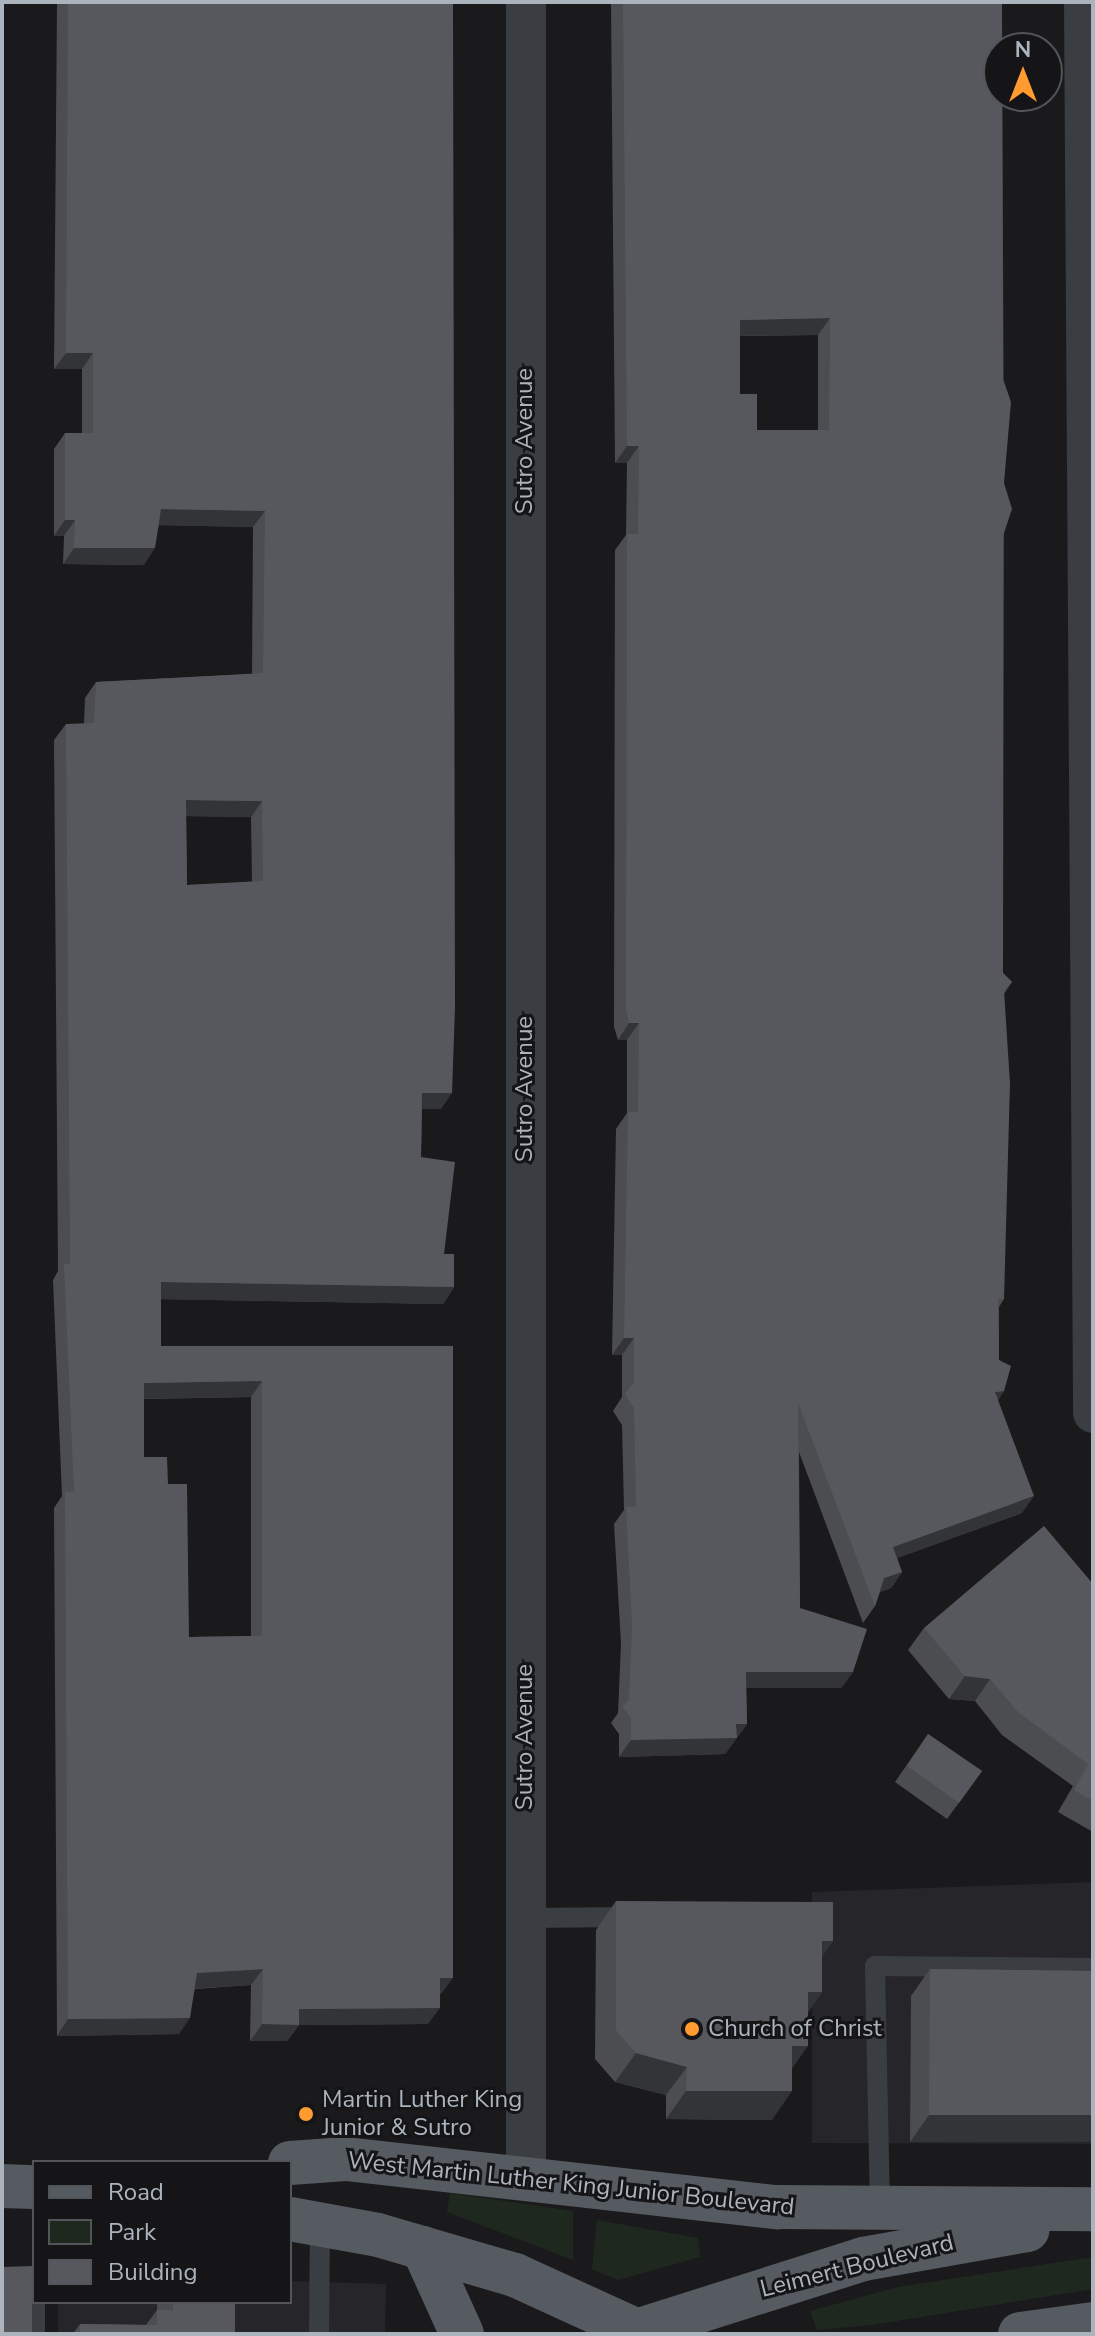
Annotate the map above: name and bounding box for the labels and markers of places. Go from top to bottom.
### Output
place label: Church of Christ [708,2015,882,2043]
marker: Church of Christ [683,2020,701,2038]
place label: Martin Luther King Junior & Sutro [322,2086,522,2142]
marker: Martin Luther King Junior & Sutro [297,2105,315,2123]

